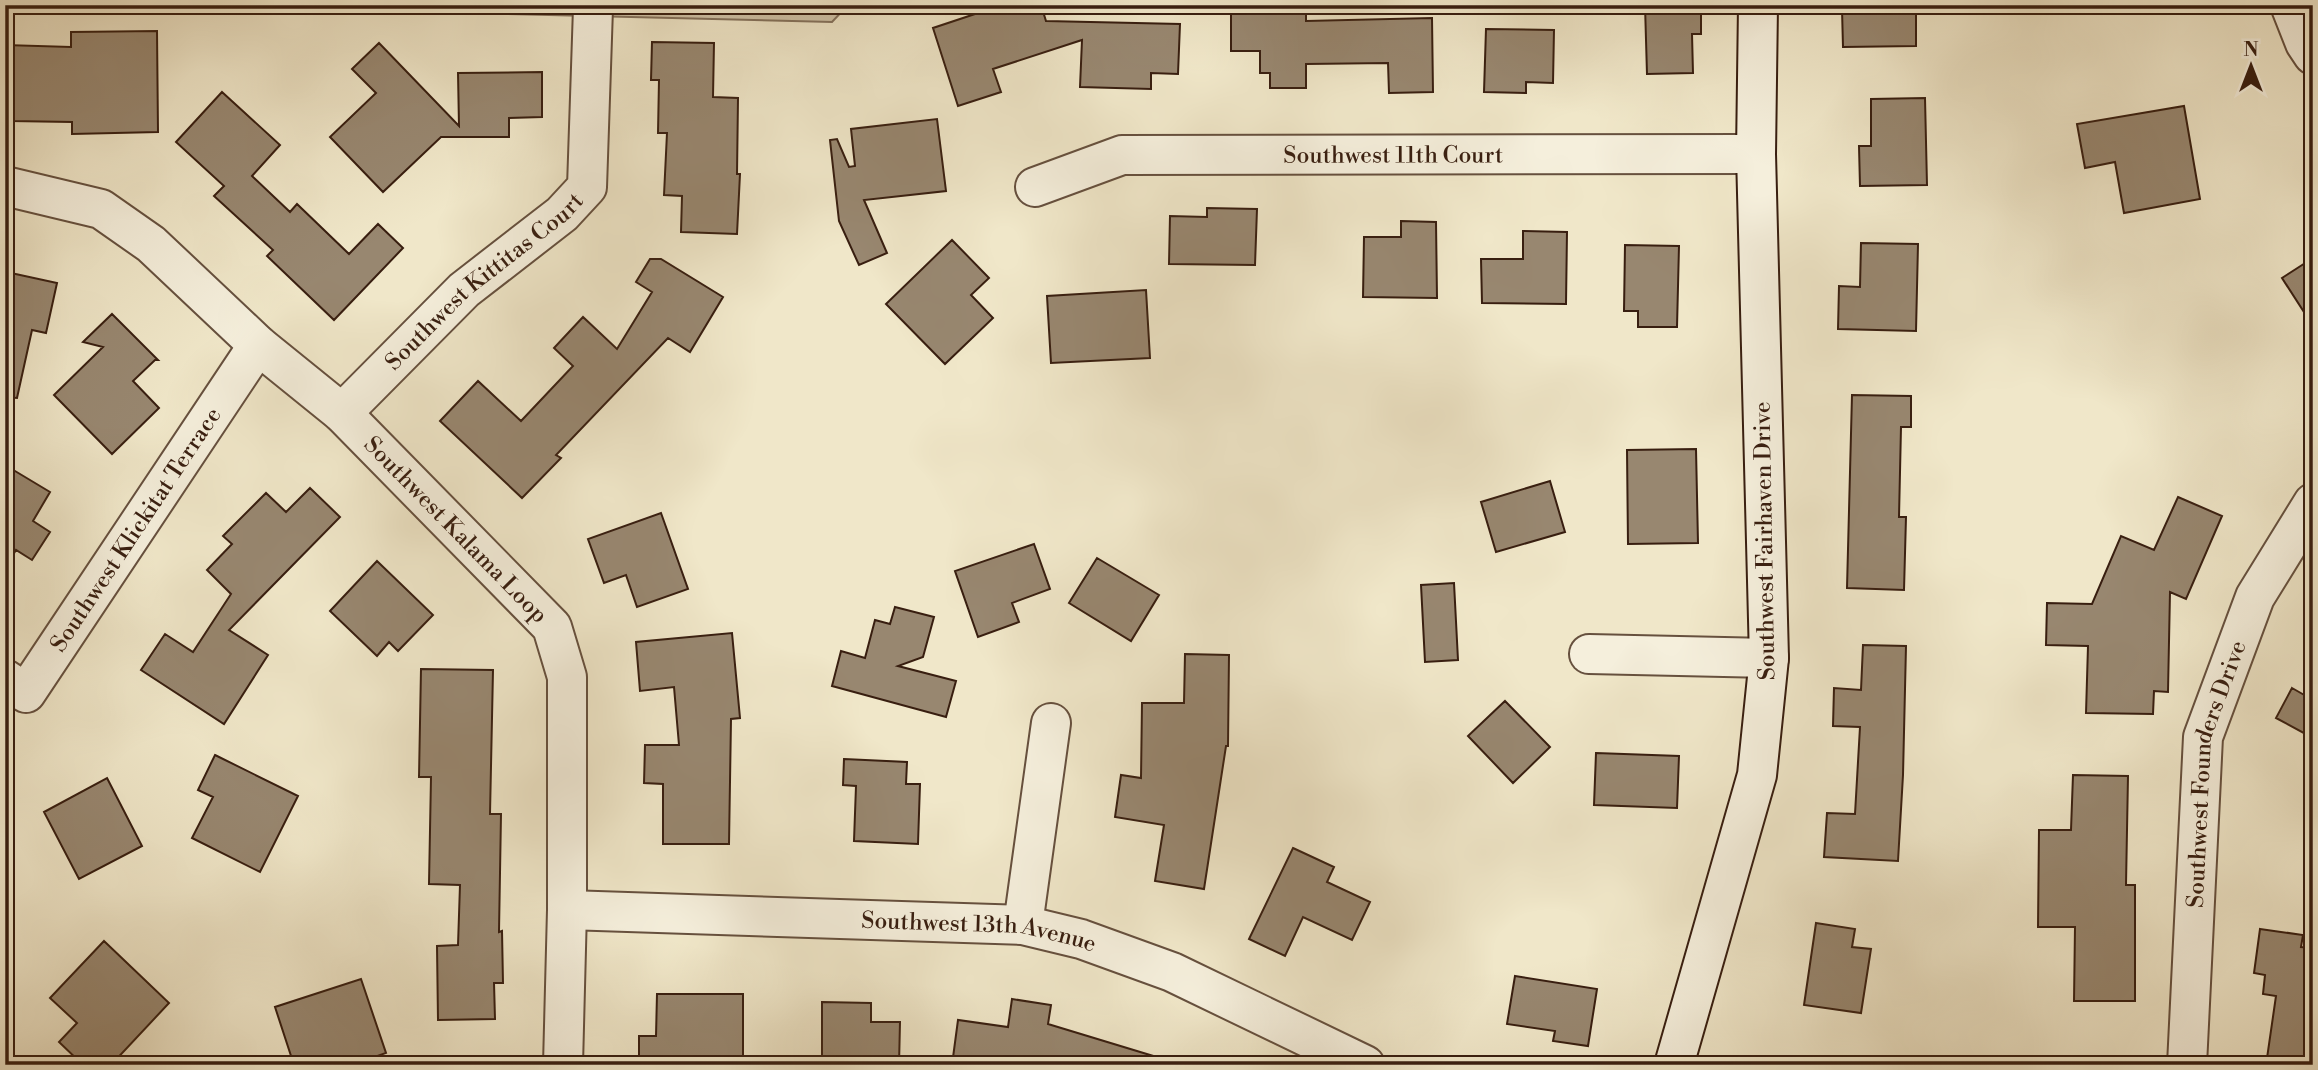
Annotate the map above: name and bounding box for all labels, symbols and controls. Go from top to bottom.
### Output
north arrow [2216,32,2286,102]
text: N [2243,38,2259,62]
street label: Southwest 11th Court [1283,141,1503,170]
street label: Southwest Kittitas Court [380,187,590,376]
street label: Southwest Fairhaven Drive [1749,401,1781,681]
street label: Southwest Klickitat Terrace [44,402,227,657]
street label: Southwest Kalama Loop [358,431,553,629]
street label: Southwest Founders Drive [2182,637,2253,908]
street label: Southwest 13th Avenue [861,907,1100,958]

